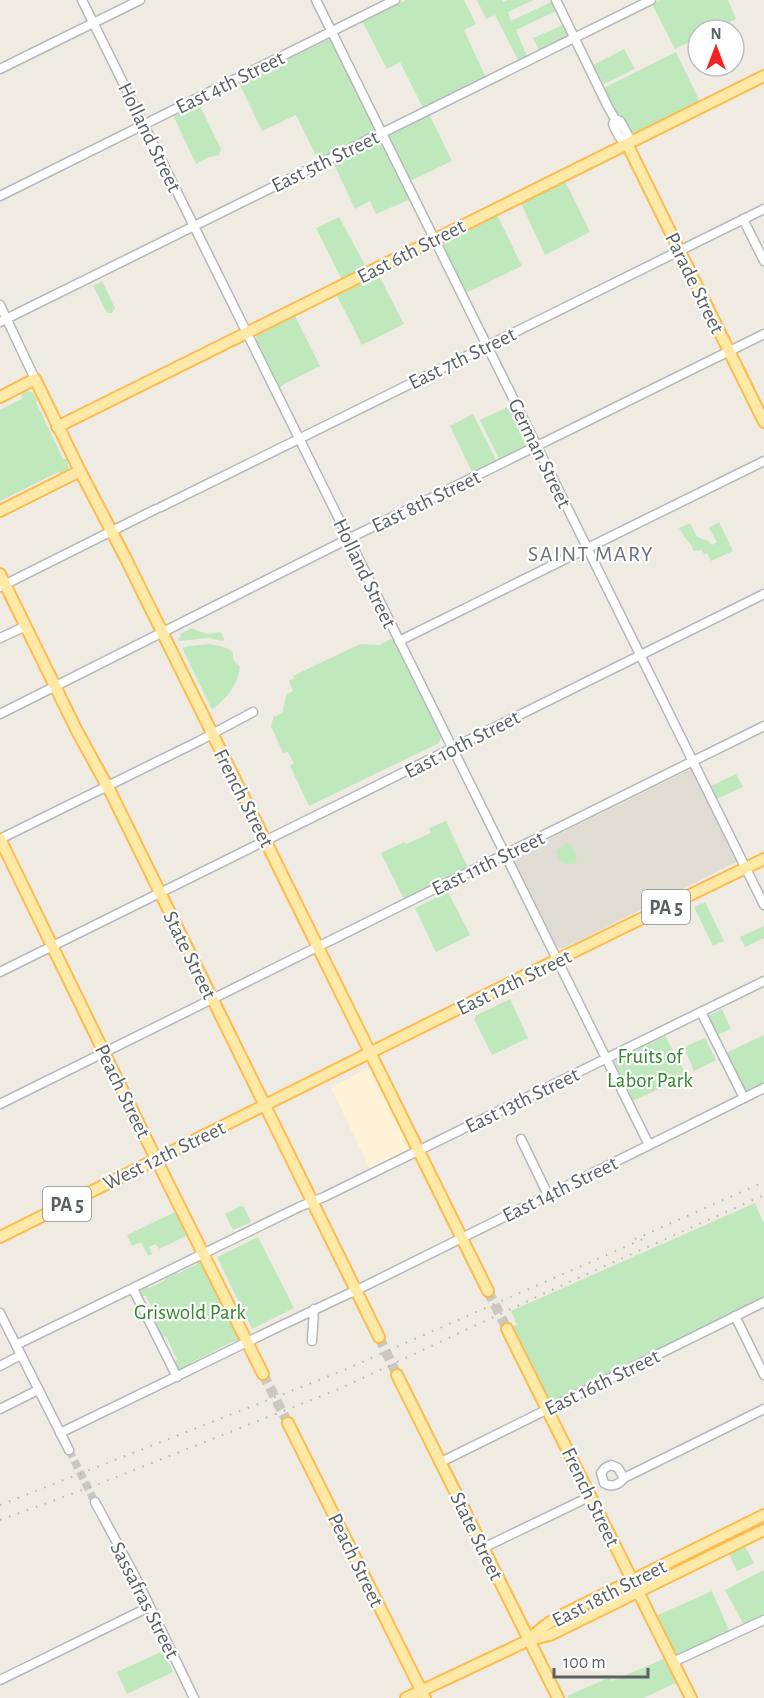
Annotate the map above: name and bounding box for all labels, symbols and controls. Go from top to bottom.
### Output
north arrow [686,18,746,78]
text: N [710,26,722,42]
street label: East 4th Street [173,47,288,118]
street label: Holland Street [114,79,185,195]
street label: East 5th Street [268,126,383,196]
street label: East 6th Street [354,215,469,288]
street label: Parade Street [661,229,728,337]
street label: East 7th Street [405,323,519,393]
street label: German Street [504,395,575,511]
street label: East 8th Street [369,466,484,537]
street label: Holland Street [329,515,400,631]
district label: SAINT MARY [528,543,654,565]
street label: East 10th Street [401,706,523,782]
street label: French Street [210,746,277,851]
street label: East 11th Street [429,827,548,900]
road number: PA 5 [642,890,690,924]
street label: State Street [159,908,220,1003]
street label: East 12th Street [454,946,575,1019]
street label: Peach Street [91,1041,154,1142]
park label: Fruits of Labor Park [607,1046,693,1091]
street label: East 13th Street [462,1064,583,1137]
street label: West 12th Street [100,1117,229,1194]
street label: East 14th Street [499,1152,621,1226]
road number: PA 5 [43,1187,91,1221]
park label: Griswold Park [134,1302,246,1323]
street label: East 16th Street [541,1345,663,1419]
street label: French Street [558,1444,624,1550]
street label: State Street [446,1489,507,1584]
street label: Peach Street [324,1510,387,1611]
street label: Sassafras Street [106,1539,183,1662]
street label: East 18th Street [549,1556,670,1631]
scale bar [554,1641,648,1679]
text: 100 m [563,1654,606,1672]

